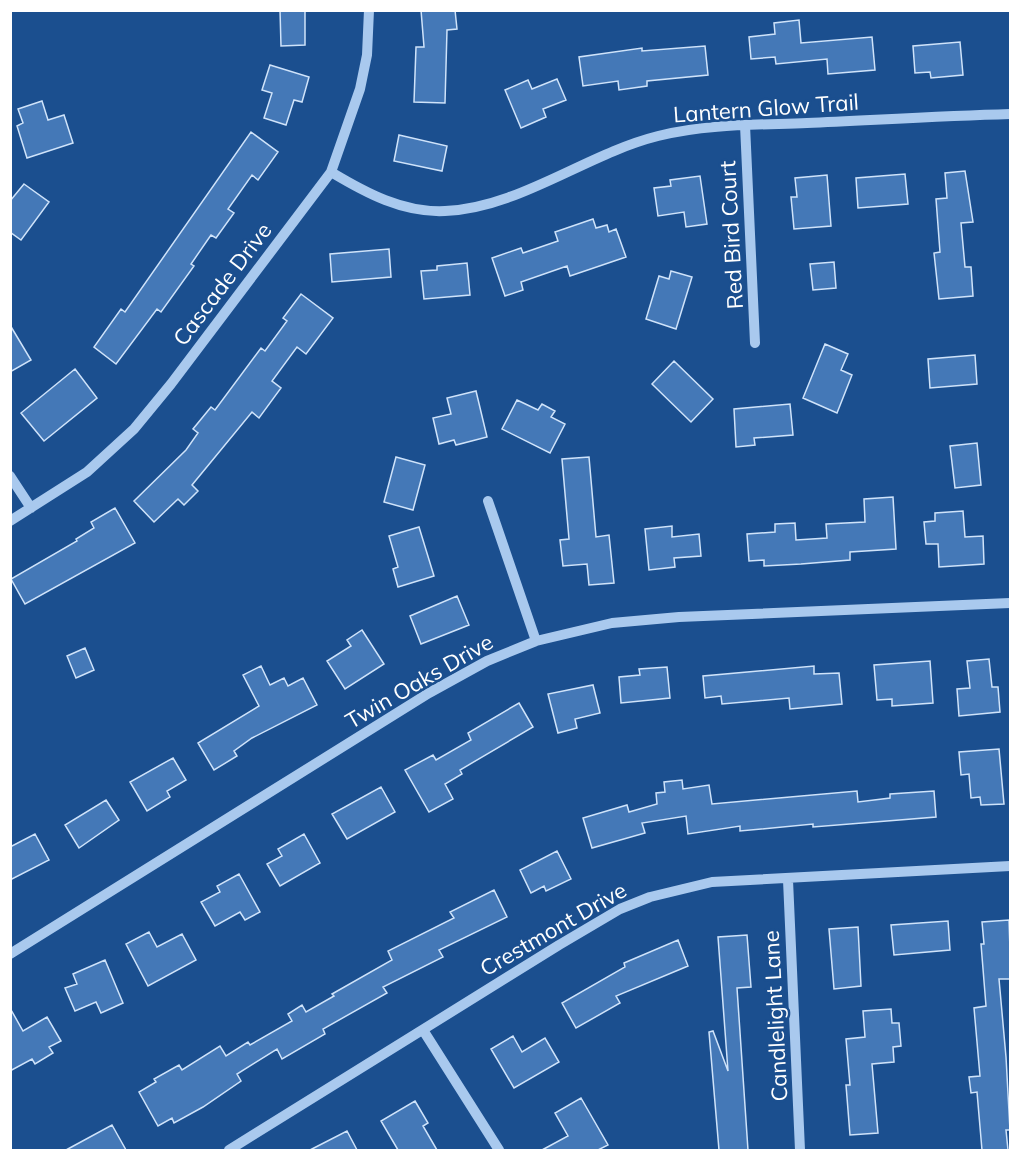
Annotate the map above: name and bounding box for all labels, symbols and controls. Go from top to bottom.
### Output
street label: Lantern Glow Trail [672,88,860,128]
street label: Red Bird Court [713,160,749,310]
street label: Cascade Drive [167,217,277,351]
street label: Twin Oaks Drive [340,627,498,735]
street label: Crestmont Drive [475,876,631,982]
street label: Candlelight Lane [757,930,793,1102]

